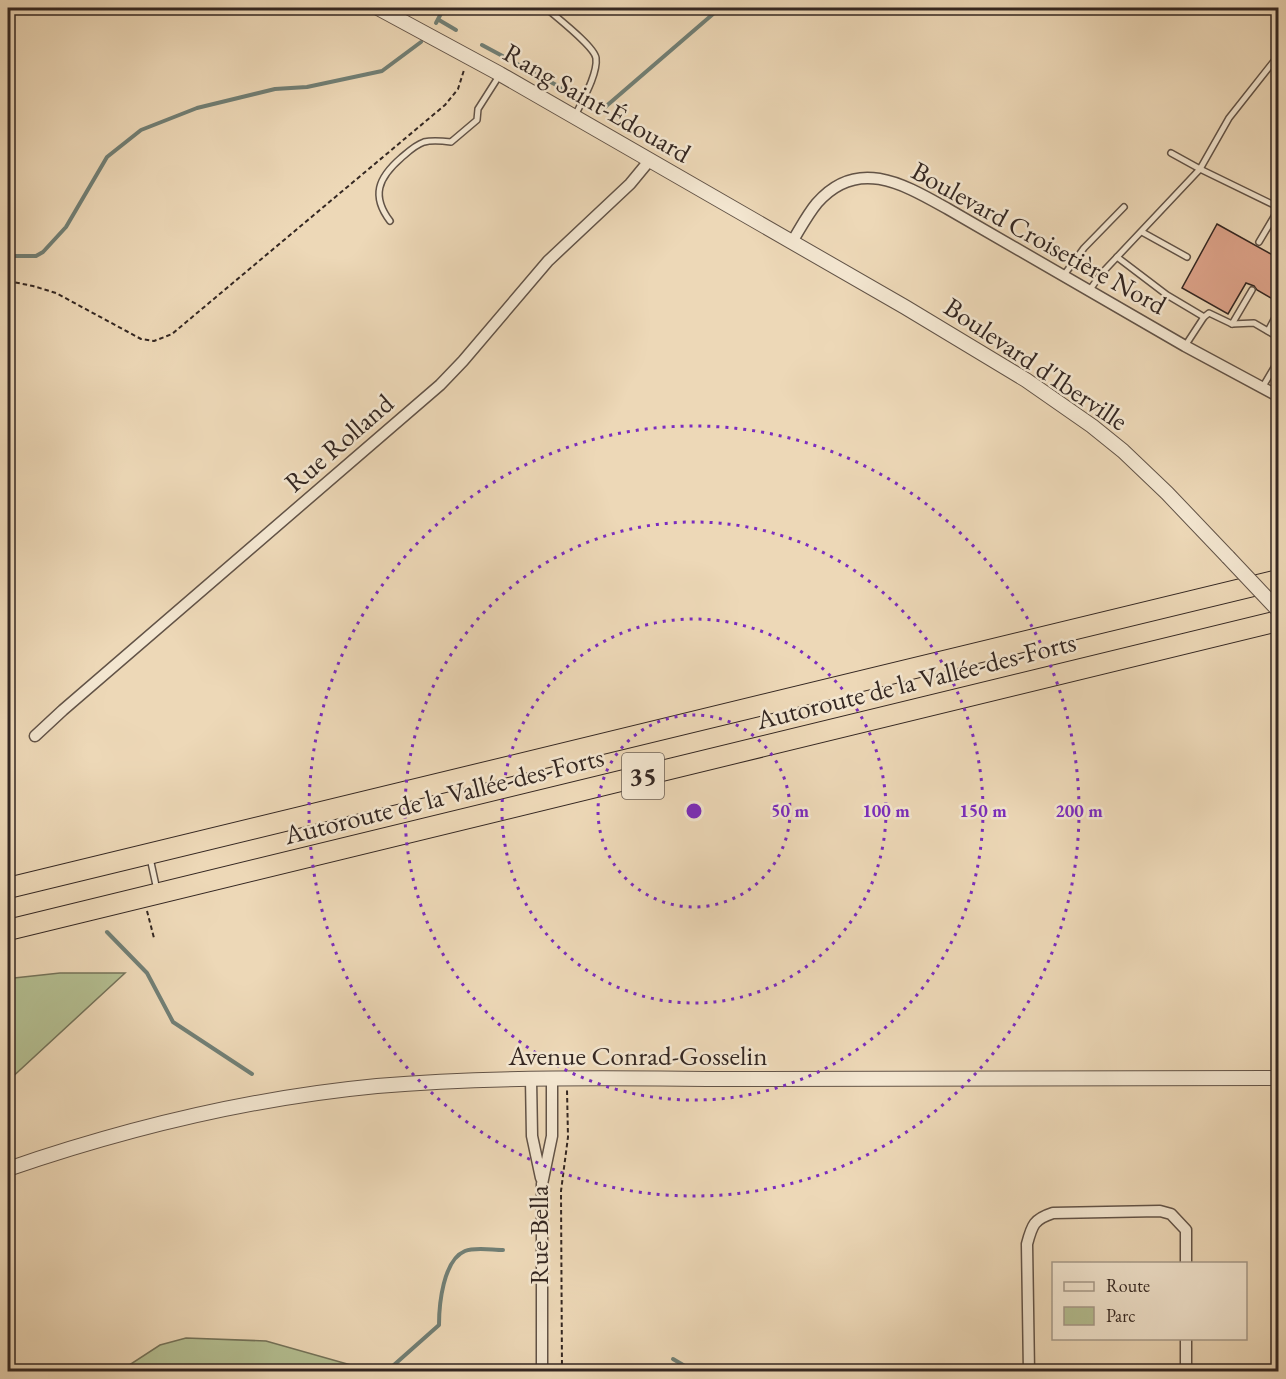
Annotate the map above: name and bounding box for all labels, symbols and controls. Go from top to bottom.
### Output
street label: Rang Saint-Édouard [497,35,698,171]
street label: Boulevard Croisetière Nord [906,153,1173,322]
street label: Boulevard d'Iberville [938,289,1135,438]
street label: Rue Rolland [277,385,401,500]
street label: Autoroute de la Vallée-des-Forts [751,624,1079,737]
street label: Autoroute de la Vallée-des-Forts [279,739,607,852]
road number: 35 [622,753,664,799]
text: 50 m [771,799,809,822]
text: 100 m [862,799,910,822]
text: 150 m [959,799,1007,822]
text: 200 m [1055,799,1103,822]
centre of rings [684,801,704,821]
street label: Avenue Conrad-Gosselin [508,1038,767,1073]
street label: Rue Bella [521,1185,556,1285]
legend [1052,1262,1247,1340]
text: Route [1106,1274,1150,1297]
text: Parc [1106,1304,1136,1327]

